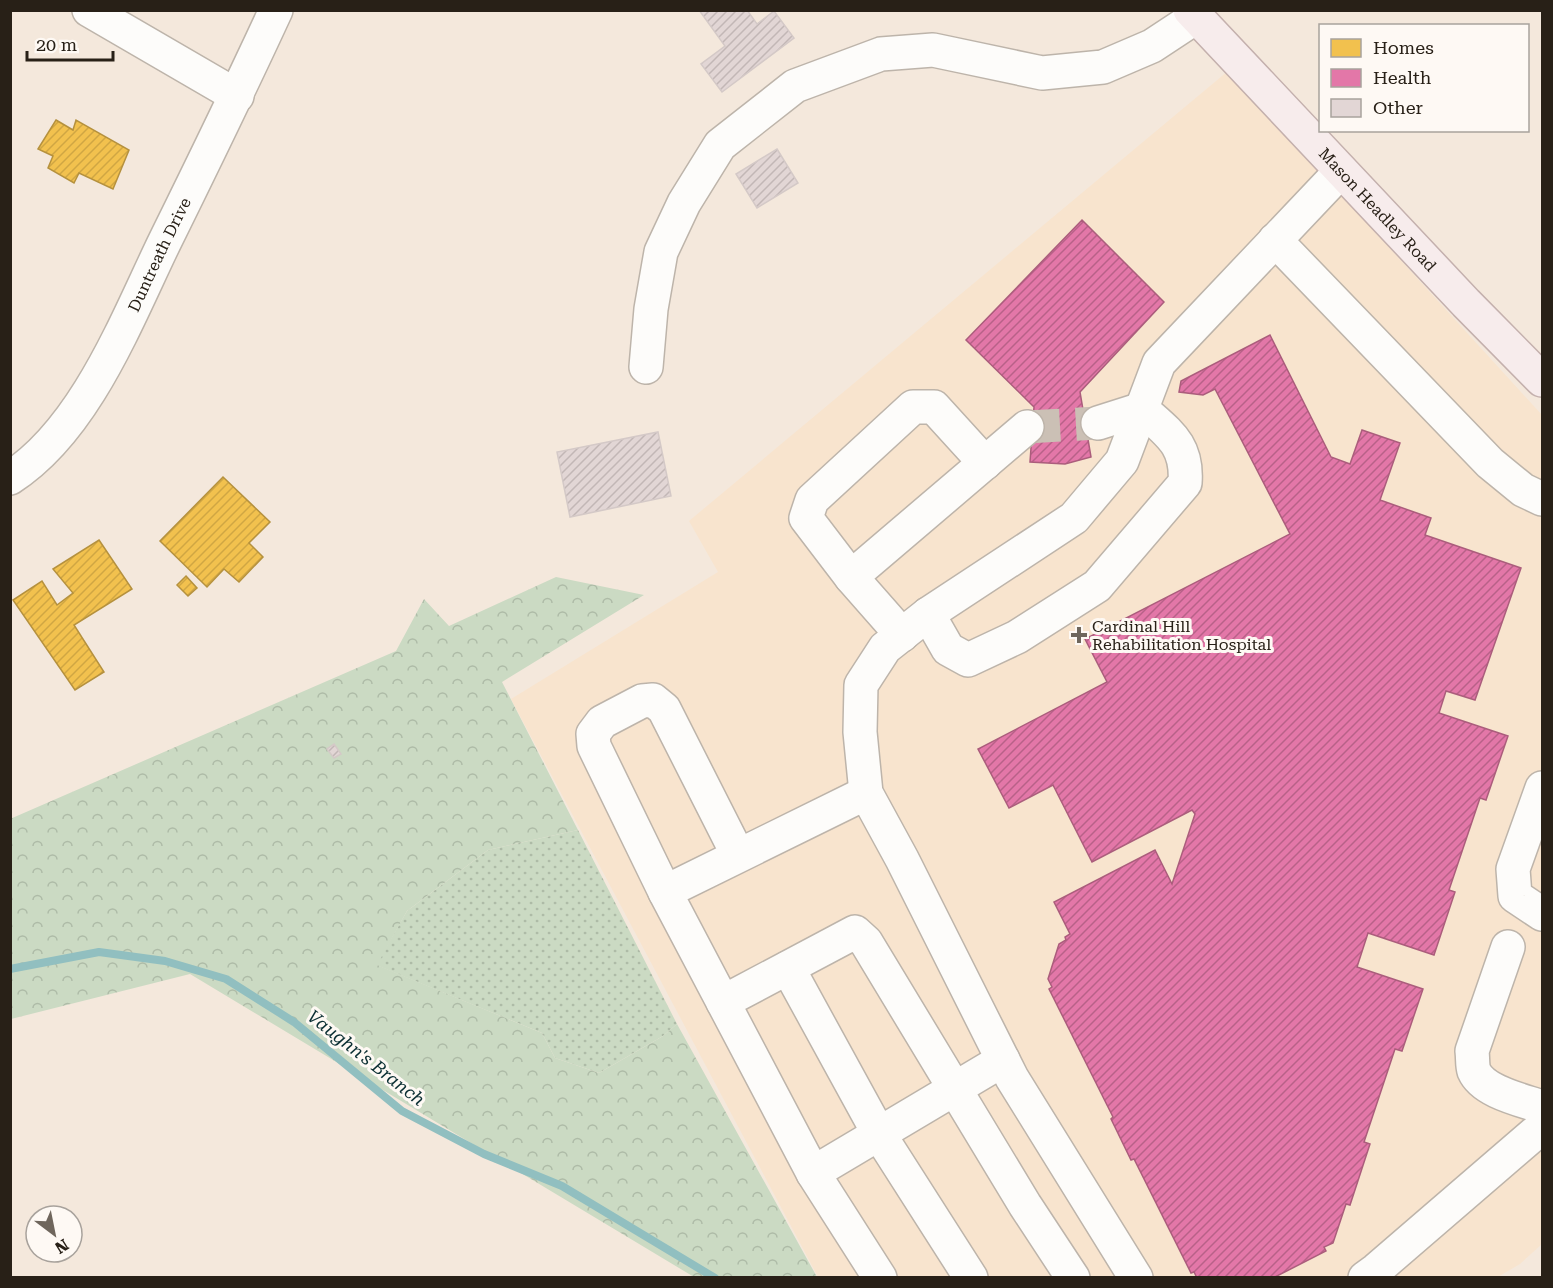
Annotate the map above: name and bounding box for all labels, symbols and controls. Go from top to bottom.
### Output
scale bar [27,24,112,62]
legend [1319,24,1529,132]
text: 20 m [36,34,77,55]
text: Homes [1373,37,1434,58]
text: Health [1373,67,1432,88]
text: Other [1373,97,1423,118]
street label: Mason Headley Road [1315,144,1440,276]
street label: Duntreath Drive [124,194,195,315]
place label: Cardinal Hill Rehabilitation Hospital [1092,617,1271,654]
marker: Cardinal Hill Rehabilitation Hospital [1070,626,1088,644]
water label: Vaughn's Branch [303,1005,429,1110]
north arrow [24,1204,84,1264]
text: N [51,1235,72,1258]

